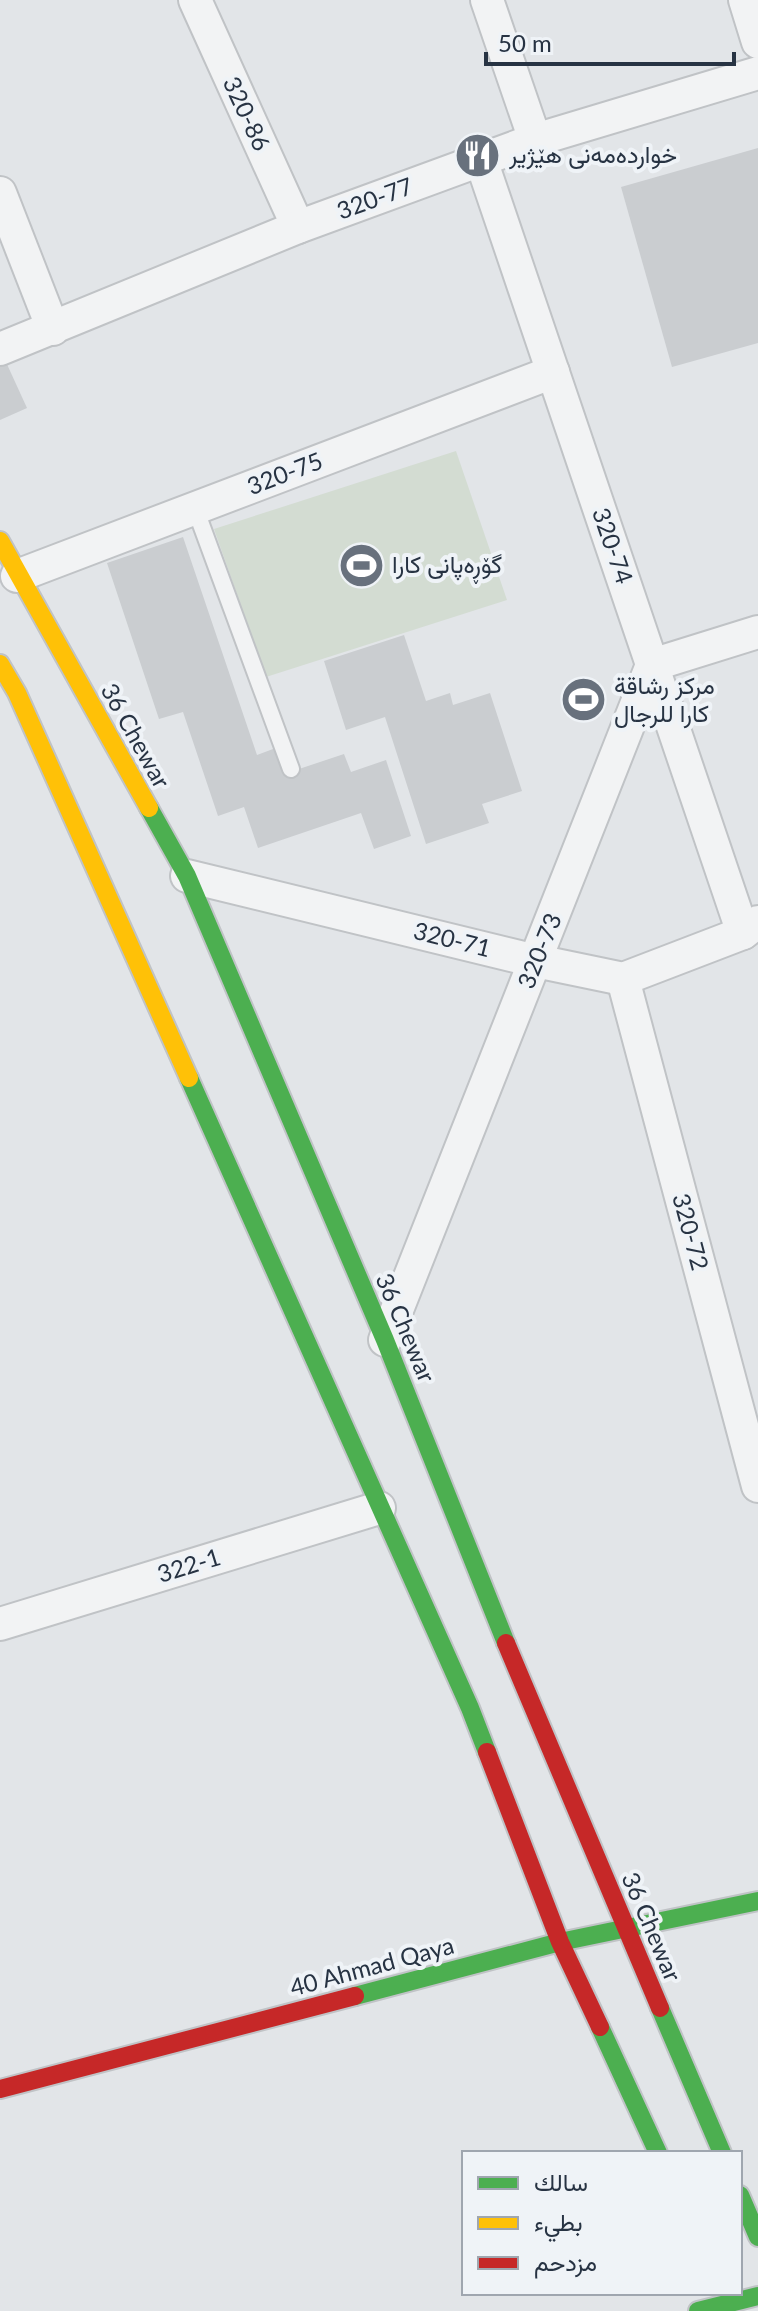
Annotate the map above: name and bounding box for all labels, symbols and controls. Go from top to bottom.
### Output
scale bar [486,16,734,66]
text: 50 m [498,28,552,57]
street label: 320-86 [218,72,277,155]
restaurant icon: خواردەمەنی هێژیر [454,131,502,179]
place label: خواردەمەنی هێژیر [508,139,677,170]
street label: 320-77 [333,171,416,225]
street label: 320-75 [243,445,326,500]
street label: 320-74 [587,504,640,587]
sports icon: گۆڕەپانی کارا [337,541,385,589]
place label: گۆڕەپانی کارا [392,549,502,584]
place label: مركز رشاقة كارا للرجال [614,670,715,729]
sports icon: مركز رشاقة كارا للرجال [559,676,607,724]
street label: 36 Chewar [96,678,177,793]
street label: 320-73 [510,909,567,992]
street label: 320-71 [411,915,494,962]
street label: 320-72 [667,1190,716,1273]
street label: 36 Chewar [370,1269,442,1386]
street label: 322-1 [153,1541,224,1588]
street label: 36 Chewar [616,1868,688,1985]
street label: 40 Ahmad Qaya [286,1930,457,2001]
legend [462,2151,742,2295]
text: سالك [534,2167,588,2196]
text: بطيء [534,2207,583,2242]
text: مزدحم [534,2247,597,2279]

